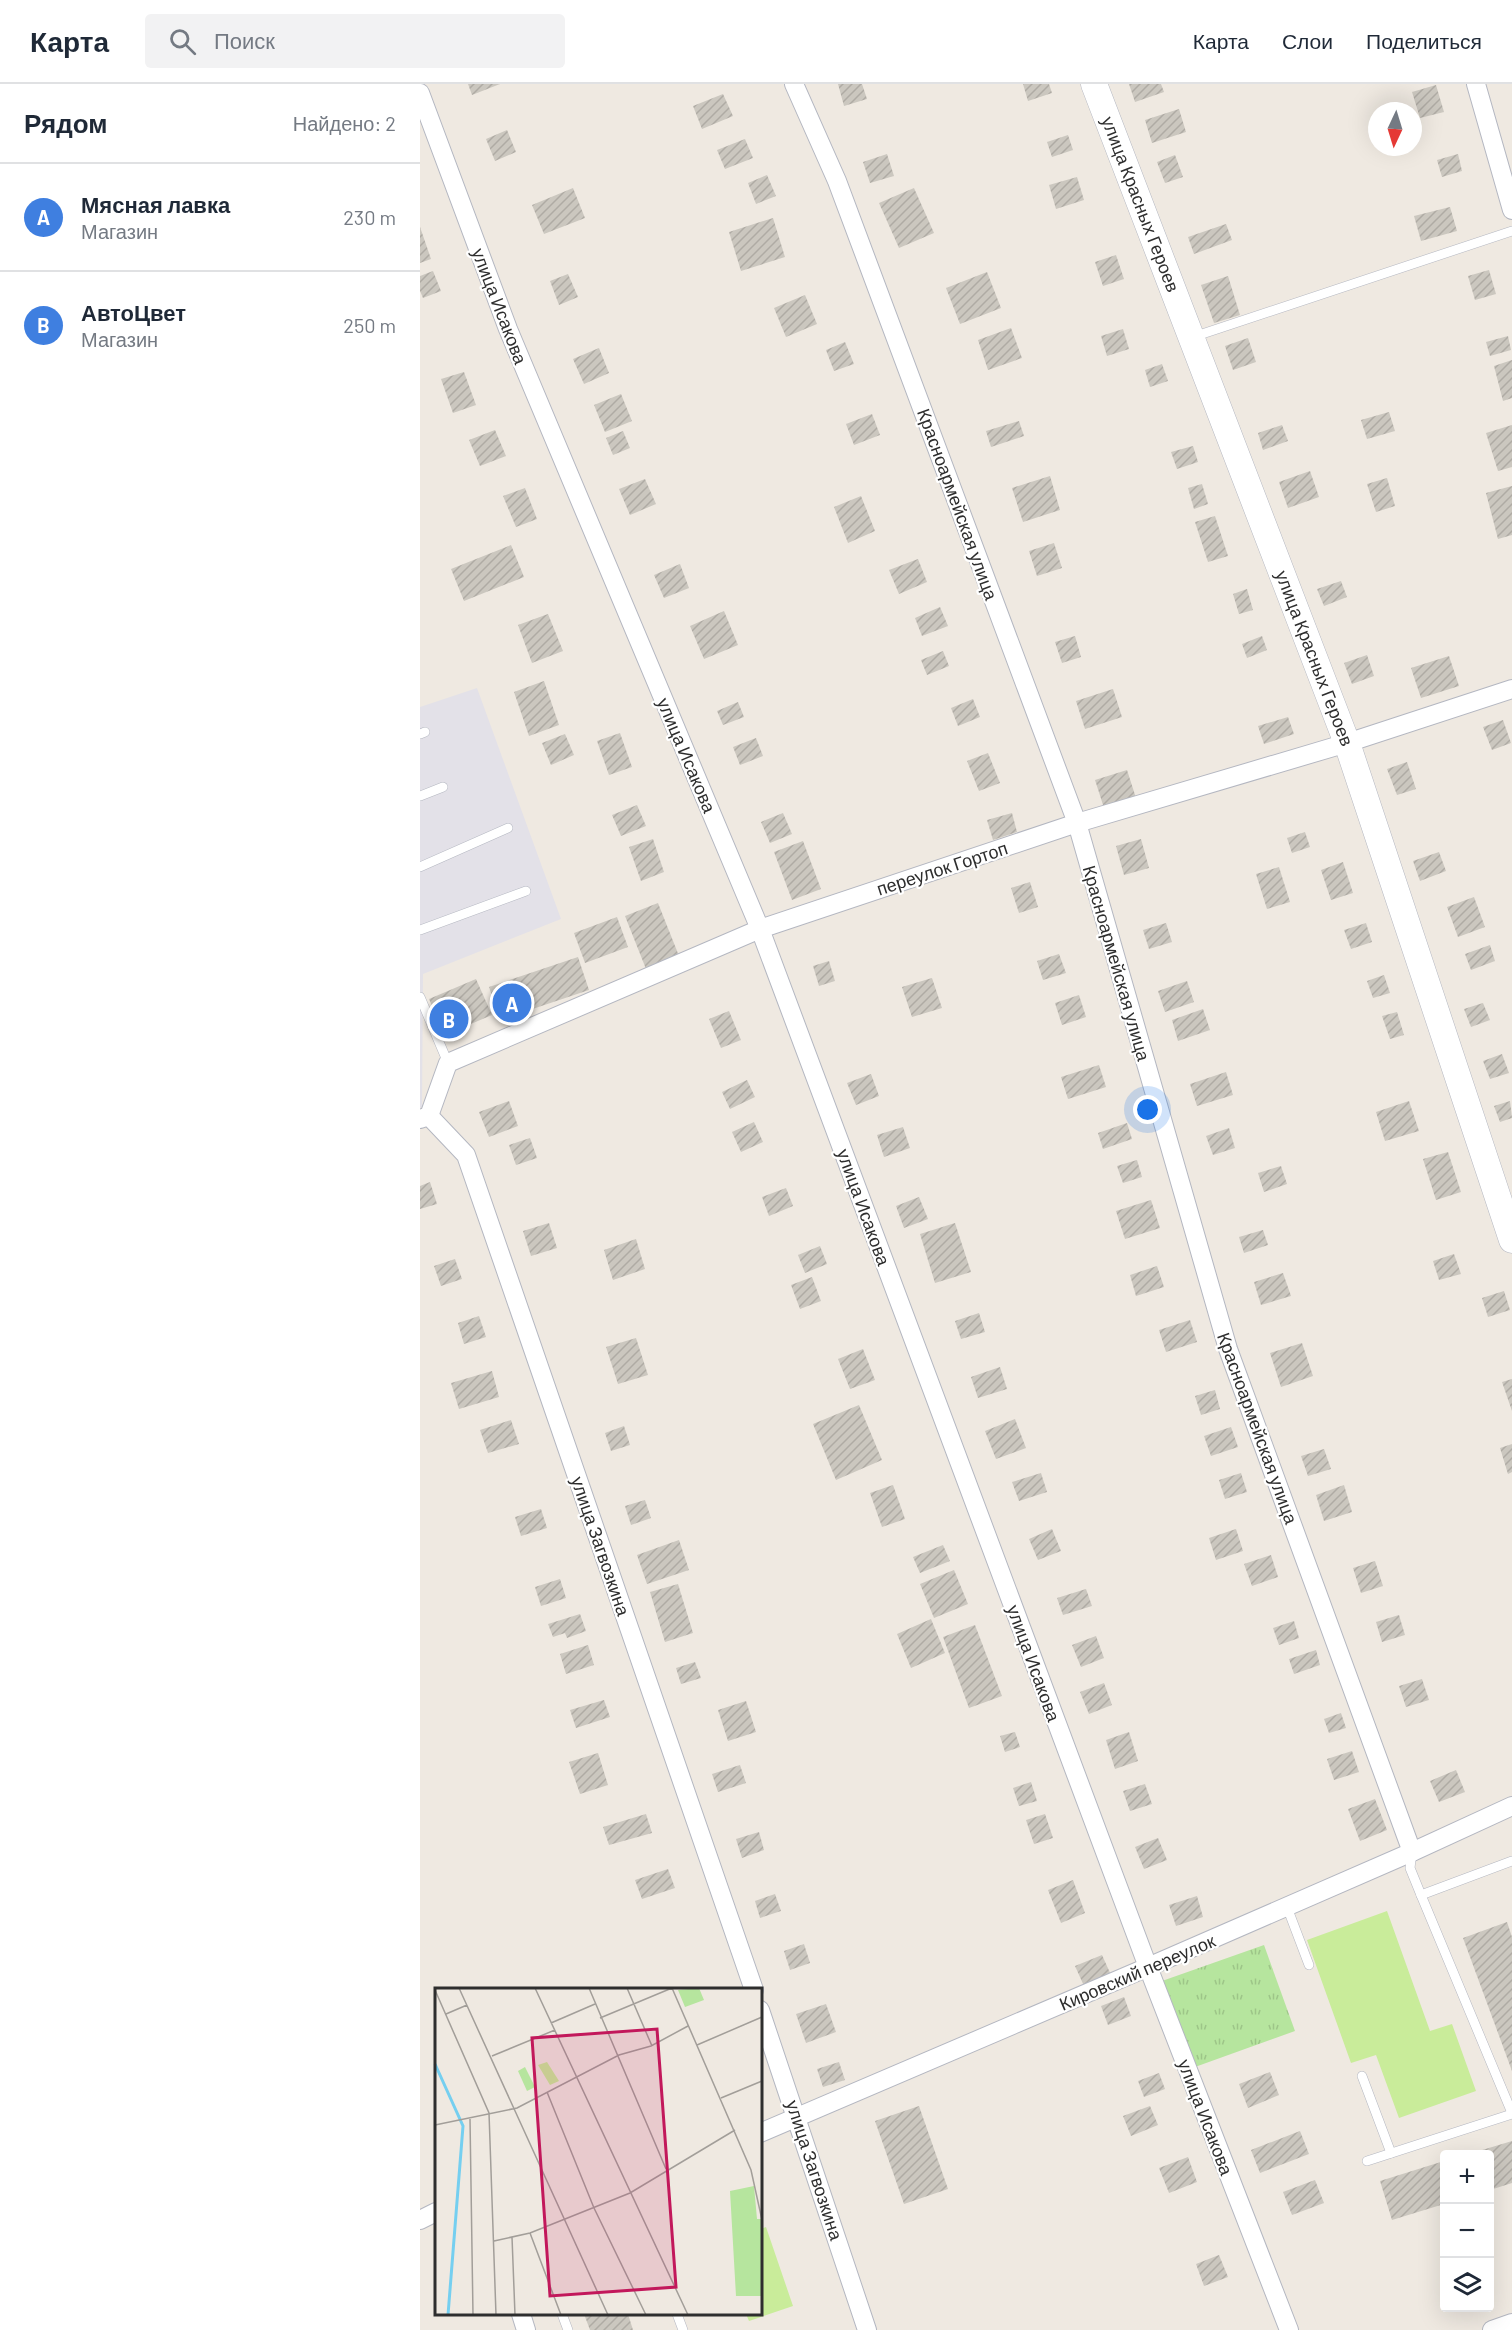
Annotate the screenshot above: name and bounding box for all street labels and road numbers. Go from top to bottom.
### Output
street label: улица Красных Героев [1097,113,1185,295]
street label: улица Исакова [468,245,533,368]
street label: Красноармейская улица [913,405,1003,604]
street label: улица Красных Героев [1271,567,1359,749]
street label: улица Исакова [653,694,721,817]
street label: переулок Гортоп [874,836,1010,900]
street label: Красноармейская улица [1079,863,1156,1064]
street label: улица Исакова [833,1146,896,1269]
street label: Красноармейская улица [1213,1329,1303,1528]
street label: улица Загвозкина [567,1473,635,1619]
street label: улица Исакова [1003,1602,1066,1725]
street label: Кировский переулок [1056,1929,1218,2015]
street label: улица Исакова [1174,2056,1239,2179]
street label: улица Загвозкина [782,2097,848,2244]

